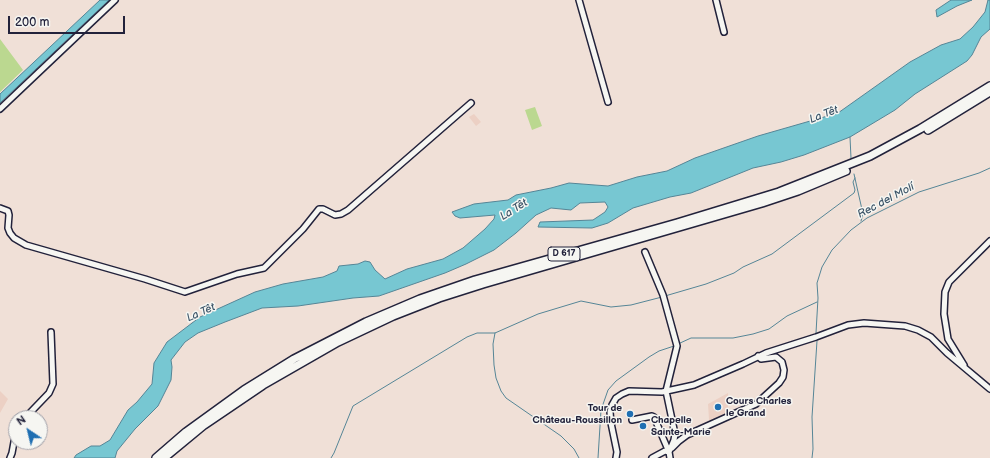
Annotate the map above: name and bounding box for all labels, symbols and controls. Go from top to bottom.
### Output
scale bar [10,8,127,34]
text: 200 m [15,15,49,30]
water label: La Têt [808,103,840,127]
water label: Rec del Molí [855,181,917,221]
water label: La Têt [498,197,530,223]
road number: D 617 [548,247,580,261]
water label: La Têt [185,301,217,325]
place label: Cours Charles le Grand [726,395,791,418]
place label: Tour de Château-Roussillon [533,402,622,426]
marker: Cours Charles le Grand [713,402,723,412]
marker: Tour de Château-Roussillon [625,409,635,419]
north arrow [8,410,48,450]
text: N [14,413,29,428]
place label: Chapelle Sainte-Marie [651,414,710,438]
marker: Chapelle Sainte-Marie [638,421,648,431]

